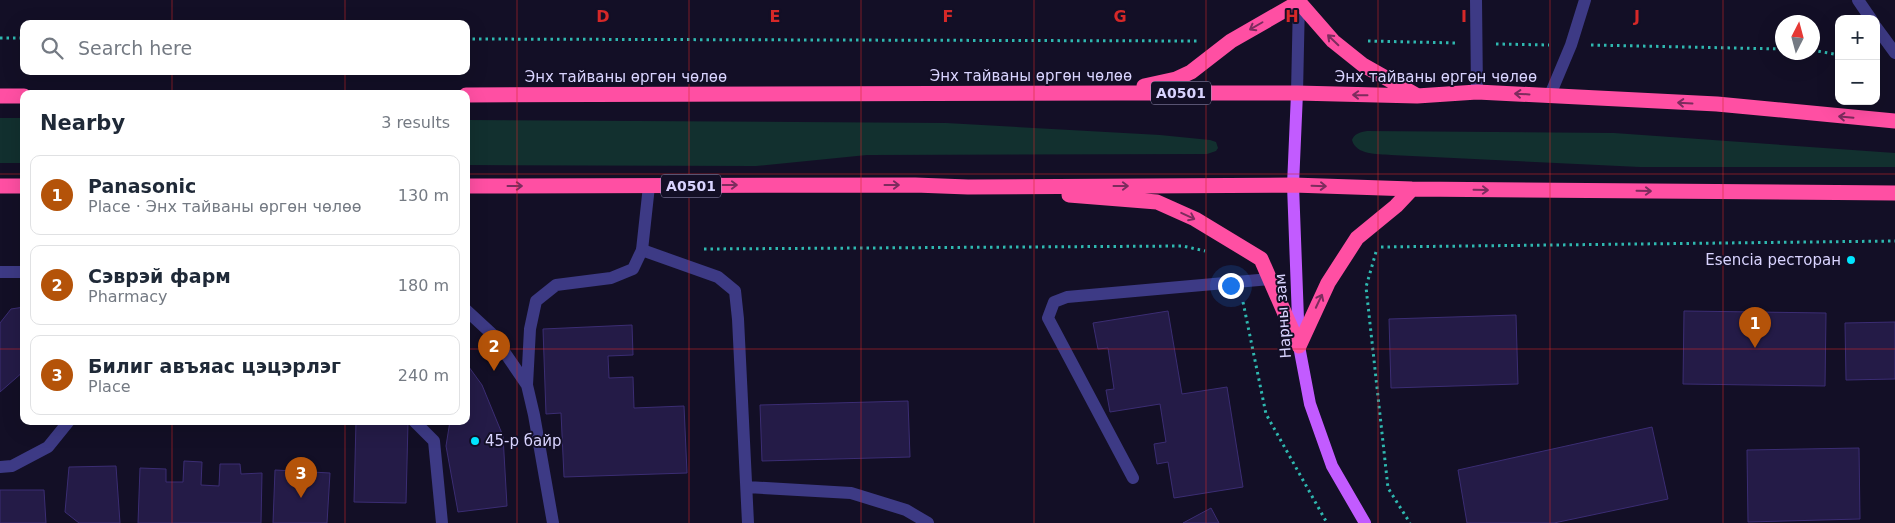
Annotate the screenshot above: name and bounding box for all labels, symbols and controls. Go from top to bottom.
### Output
text: D [596,7,610,26]
text: E [770,7,780,26]
text: F [943,7,953,26]
text: G [1113,7,1127,26]
text: H [1285,7,1299,26]
text: I [1461,7,1467,26]
text: J [1633,7,1640,26]
north arrow [1775,15,1820,60]
map controls [1835,15,1880,105]
button: + [1835,15,1880,60]
search box [20,20,470,75]
one-way arrow [1249,21,1264,31]
icon: search [38,34,66,62]
one-way arrow [1327,34,1339,46]
text: Search here [78,37,192,59]
button: − [1835,60,1880,105]
street label: Энх тайваны өргөн чөлөө [930,67,1132,85]
street label: Энх тайваны өргөн чөлөө [525,68,727,86]
street label: Энх тайваны өргөн чөлөө [1335,68,1537,86]
road number: A0501 [1151,82,1211,105]
one-way arrow [1515,89,1531,98]
one-way arrow [1352,90,1368,100]
one-way arrow [1677,98,1693,107]
text: Nearby [40,111,125,135]
one-way arrow [1839,112,1855,121]
text: 3 results [381,113,450,132]
text: Panasonic [88,175,196,197]
road number: A0501 [661,175,721,198]
one-way arrow [722,180,738,190]
one-way arrow [884,180,900,190]
one-way arrow [506,181,523,191]
one-way arrow [1113,181,1129,191]
one-way arrow [1310,181,1327,191]
one-way arrow [1473,185,1489,194]
text: 1 [51,186,63,205]
text: 130 m [398,186,449,205]
one-way arrow [1636,186,1652,196]
text: Place · Энх тайваны өргөн чөлөө [88,197,362,216]
one-way arrow [1180,212,1195,221]
place label: Esencia ресторан [1705,251,1841,269]
marker: Esencia ресторан [1845,254,1857,266]
text: Сэврэй фарм [88,265,231,287]
your location [1218,273,1244,299]
street label: Нарны зам [1271,273,1295,359]
text: 2 [51,276,63,295]
text: 180 m [398,276,449,295]
text: Pharmacy [88,287,168,306]
one-way arrow [1315,294,1325,309]
pin: 1 [1739,307,1771,348]
pin: 2 [478,330,510,371]
text: Билиг авъяас цэцэрлэг [88,355,341,377]
text: 3 [51,366,63,385]
text: 240 m [398,366,449,385]
text: Place [88,377,131,396]
place label: 45-р байр [485,432,562,450]
marker: 45-р байр [469,435,481,447]
pin: 3 [285,457,317,498]

